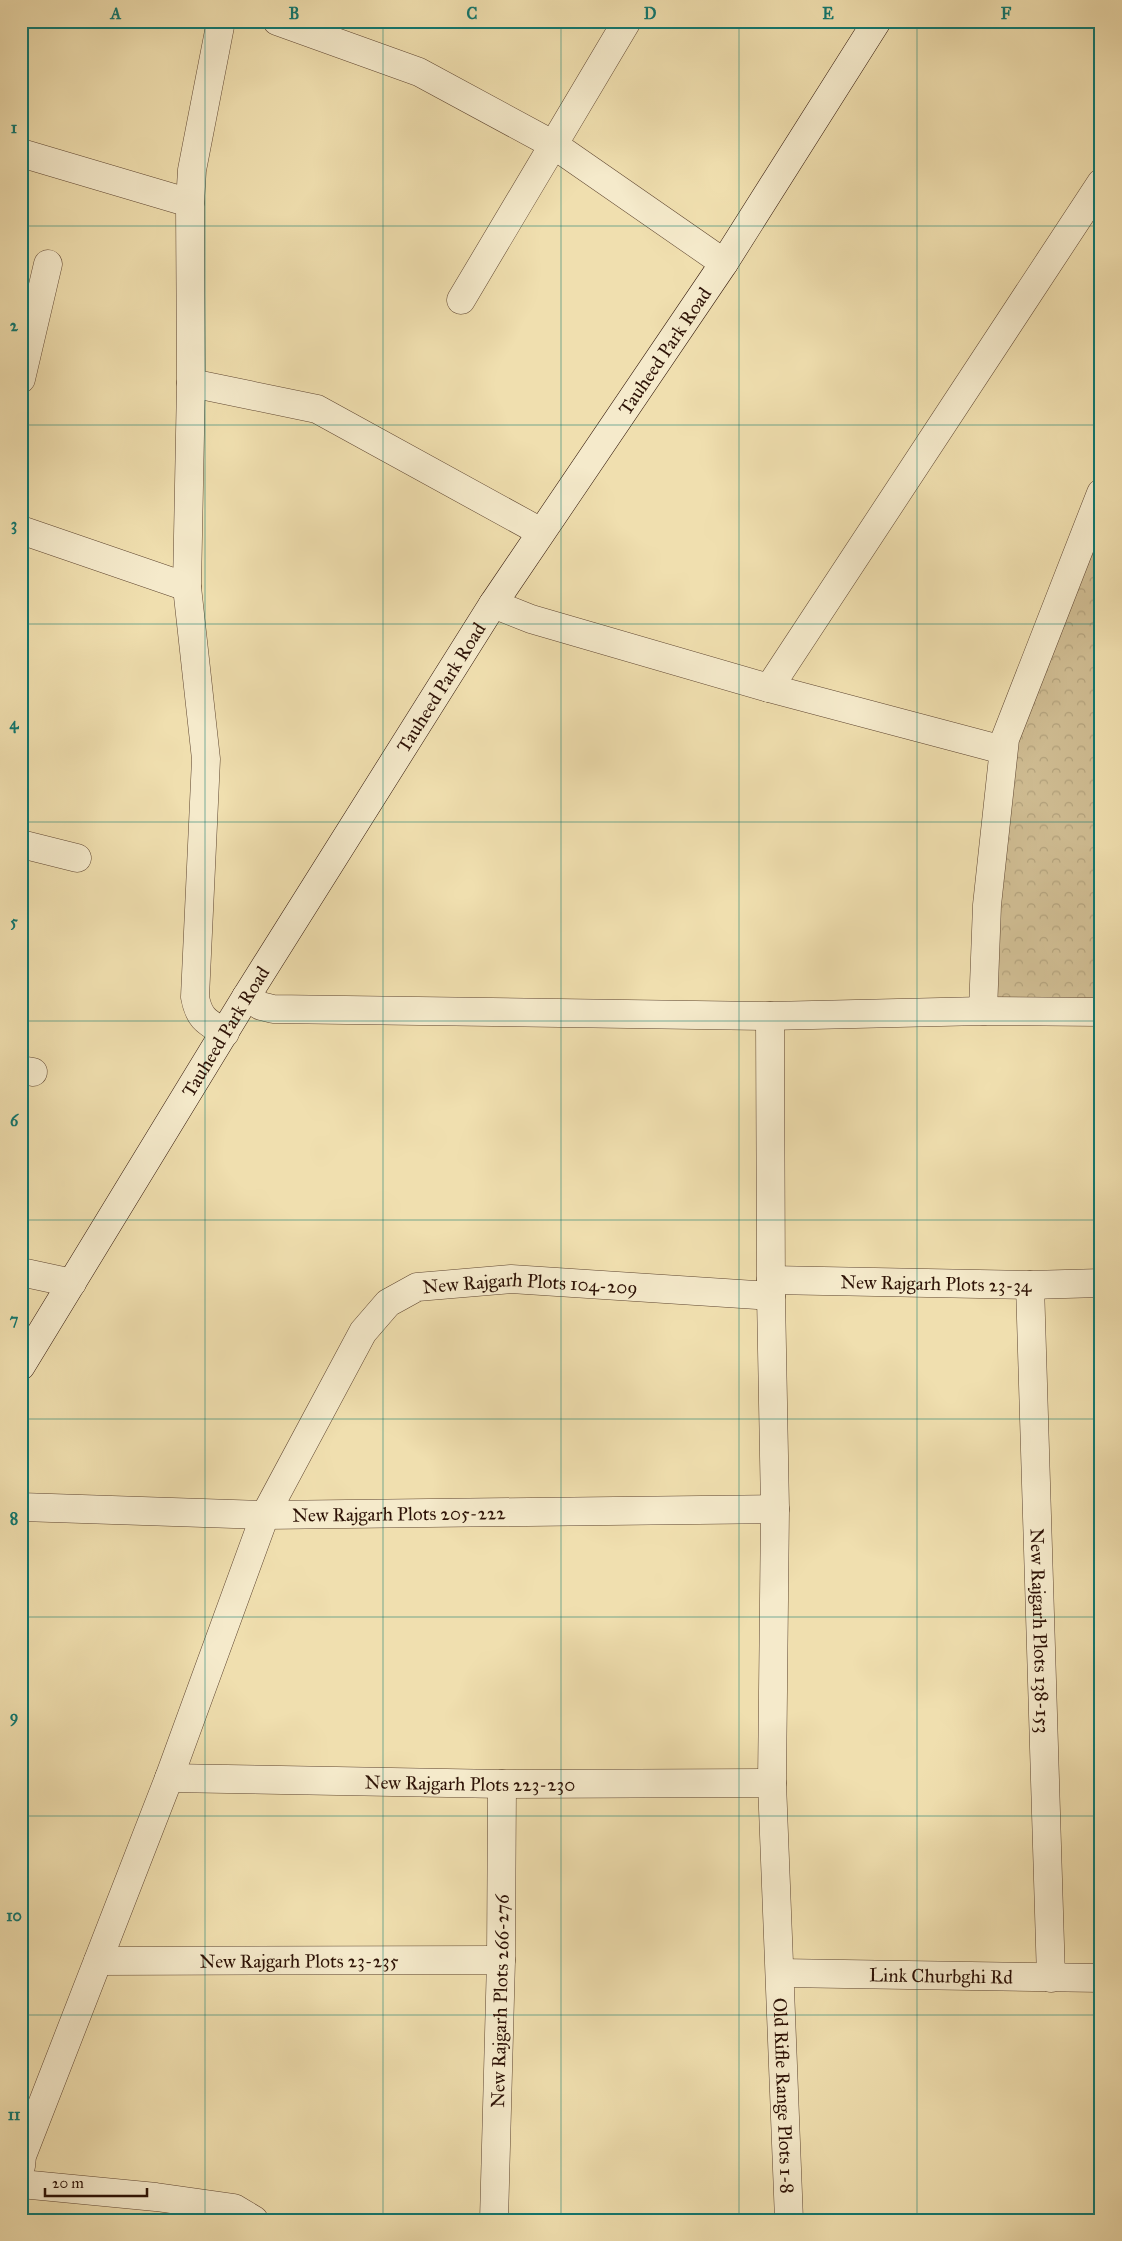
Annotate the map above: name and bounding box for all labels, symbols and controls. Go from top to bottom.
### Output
text: A [110,4,122,23]
text: B [289,4,299,23]
text: C [467,4,478,23]
text: D [644,4,657,23]
text: E [822,4,834,23]
text: F [1001,4,1012,23]
text: 1 [11,118,18,137]
street label: Tauheed Park Road [613,282,716,419]
text: 2 [10,316,19,335]
text: 3 [11,515,17,535]
street label: Tauheed Park Road [391,618,490,756]
text: 4 [10,714,20,734]
text: 5 [10,912,18,931]
street label: Tauheed Park Road [176,961,274,1101]
text: 6 [10,1111,19,1130]
street label: New Rajgarh Plots 104-209 [421,1267,638,1299]
street label: New Rajgarh Plots 23-34 [840,1270,1032,1297]
text: 7 [10,1310,19,1329]
street label: New Rajgarh Plots 205-222 [292,1501,506,1526]
text: 8 [10,1509,18,1528]
street label: New Rajgarh Plots 138-153 [1026,1528,1055,1734]
text: 9 [10,1707,18,1727]
street label: New Rajgarh Plots 223-230 [365,1770,575,1796]
street label: New Rajgarh Plots 266-276 [486,1893,513,2108]
text: 10 [6,1906,22,1925]
street label: New Rajgarh Plots 23-235 [200,1949,399,1973]
street label: Link Churbghi Rd [869,1963,1014,1988]
street label: Old Rifle Range Plots 1-8 [769,1997,799,2194]
text: 11 [8,2105,21,2124]
scale bar [45,2166,148,2198]
text: 20 m [52,2174,84,2192]

